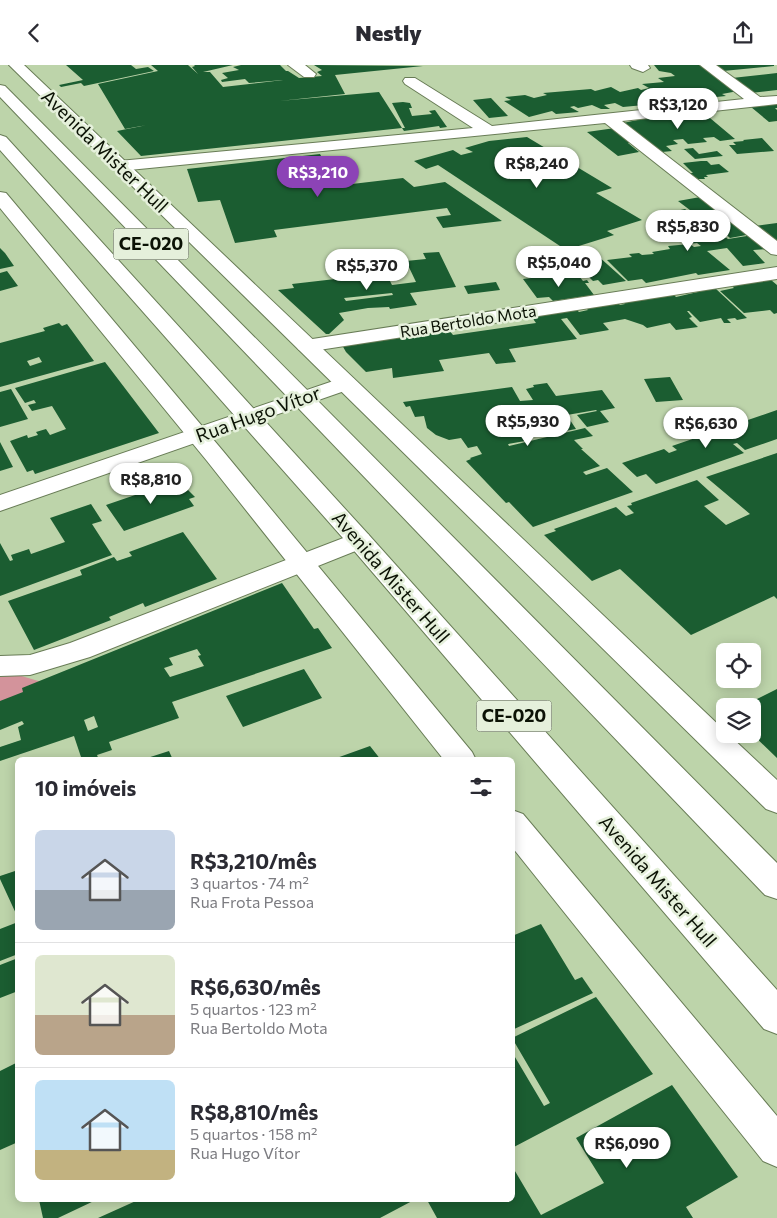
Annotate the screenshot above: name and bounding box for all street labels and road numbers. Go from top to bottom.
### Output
street label: Avenida Mister Hull [37,84,173,217]
road number: CE-020 [114,228,188,259]
street label: Rua Bertoldo Mota [398,300,537,341]
street label: Rua Hugo Vítor [192,380,324,447]
street label: Avenida Mister Hull [328,506,455,647]
road number: CE-020 [476,701,552,731]
street label: Avenida Mister Hull [595,810,722,951]

